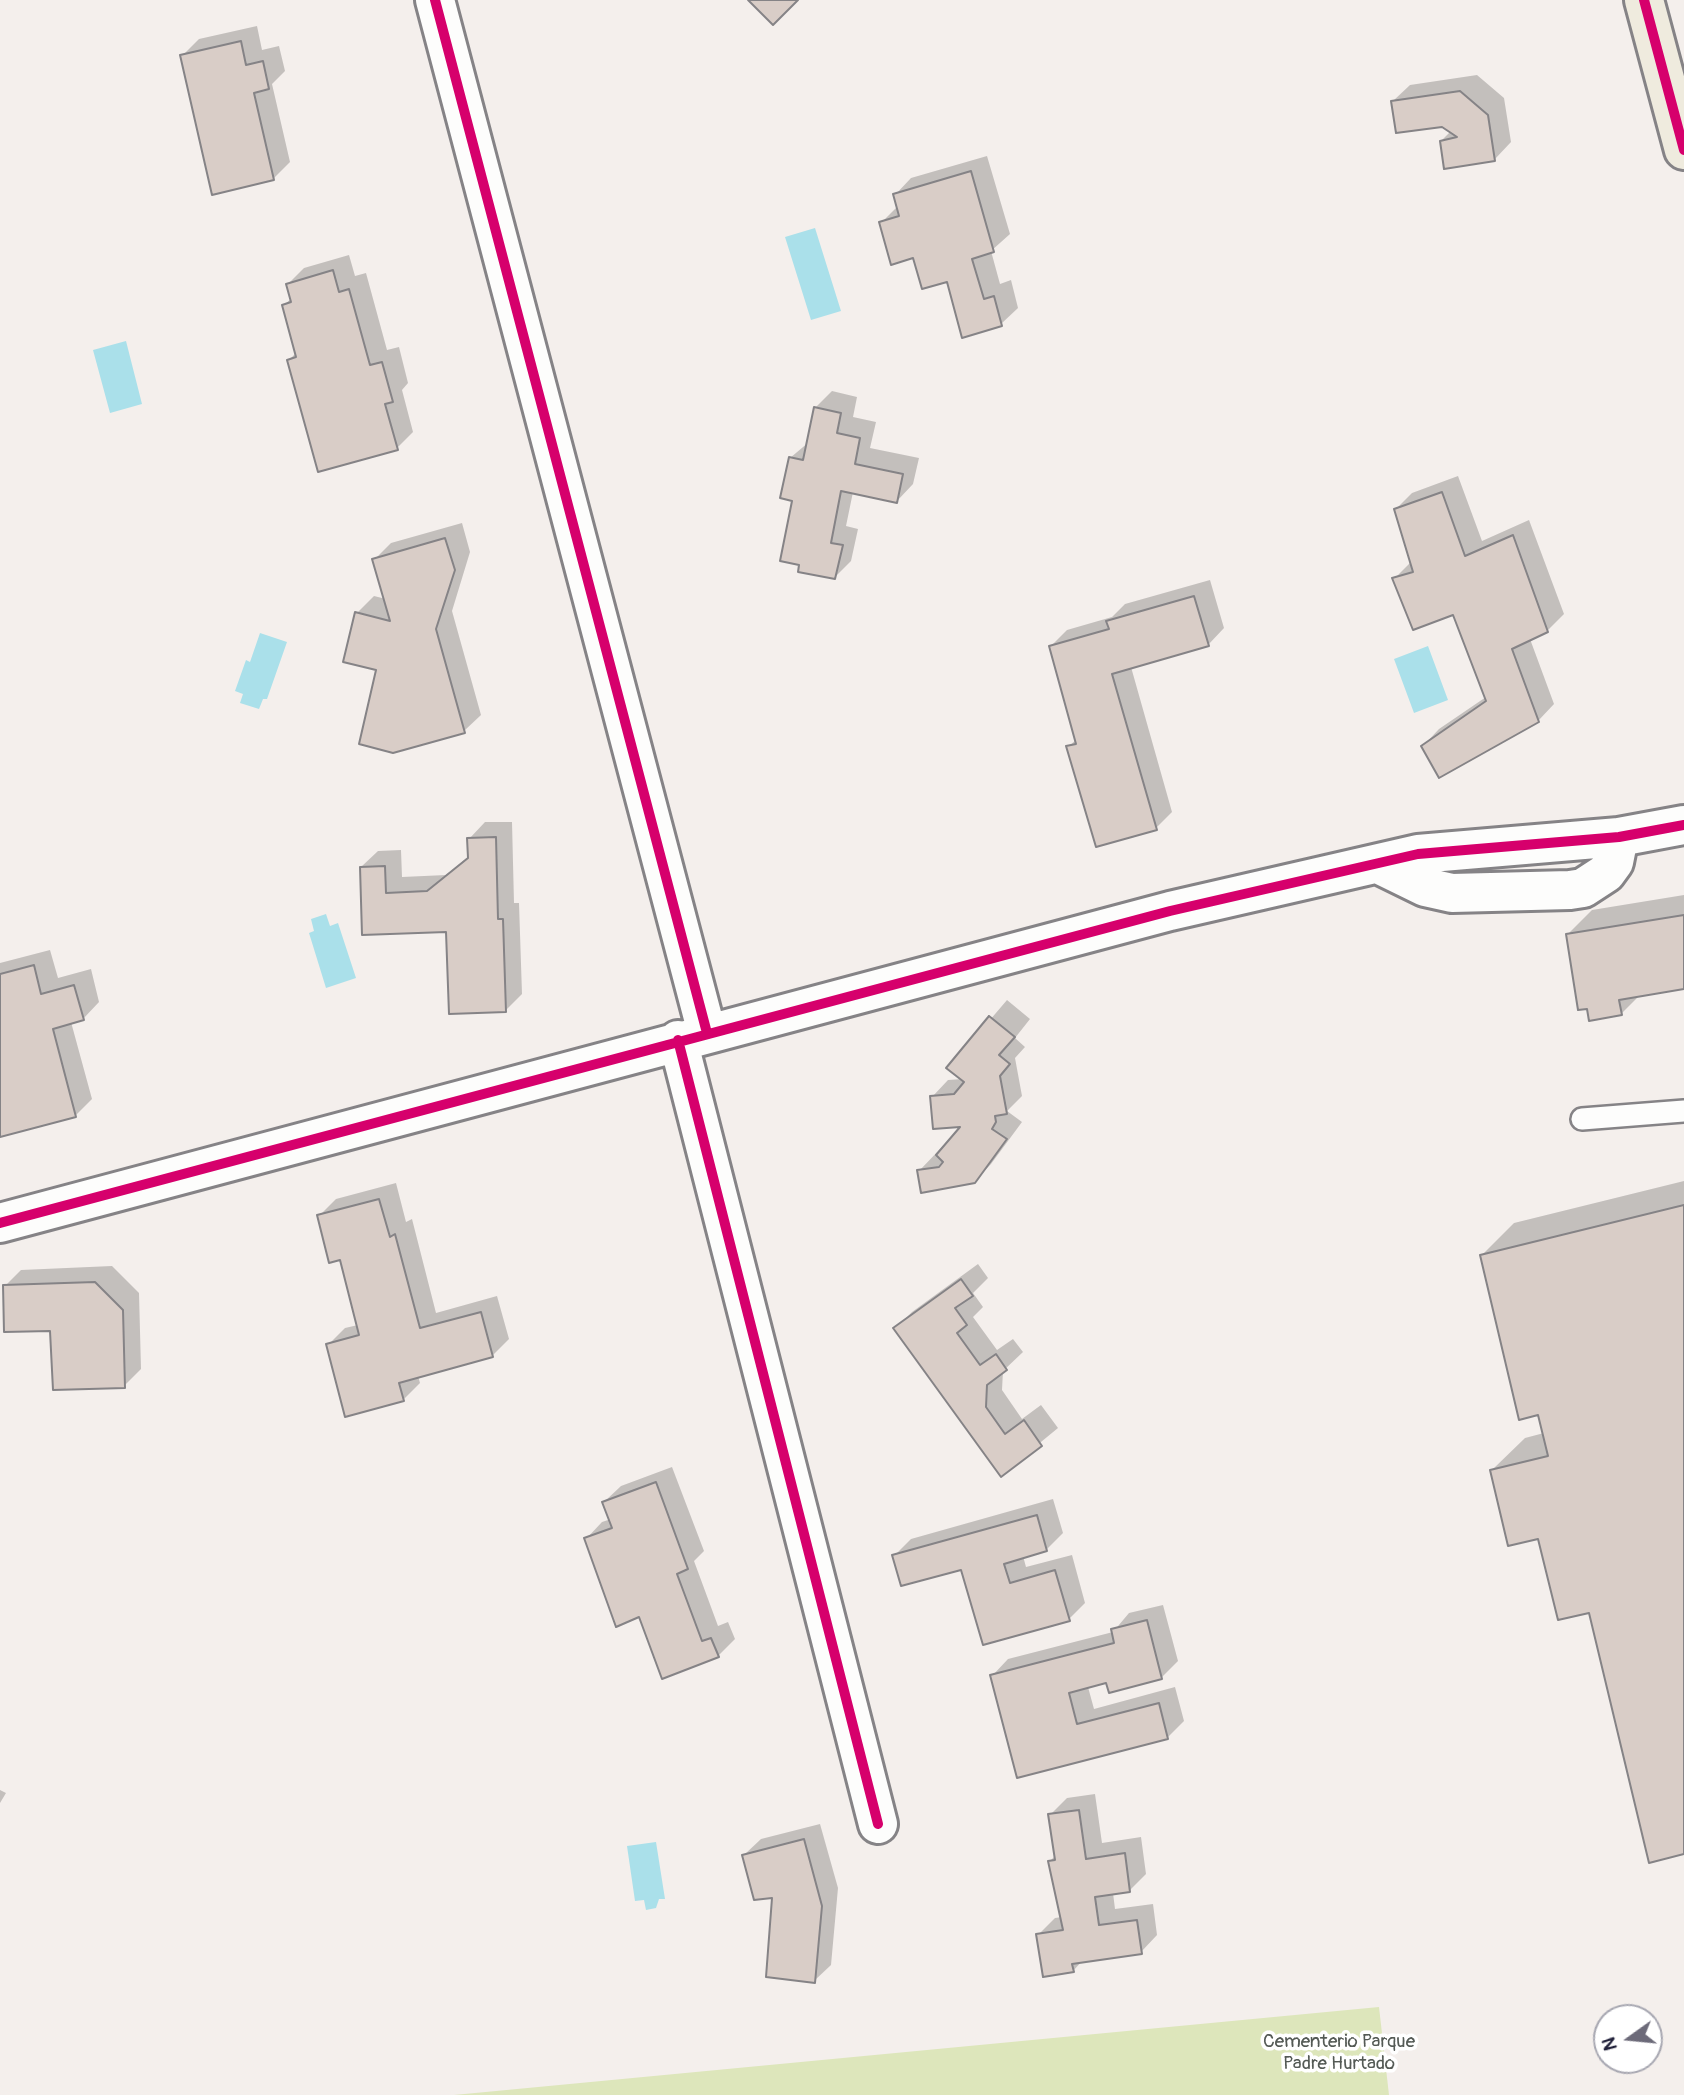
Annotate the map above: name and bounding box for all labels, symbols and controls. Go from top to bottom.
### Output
north arrow [1593,2004,1663,2074]
park label: Cementerio Parque Padre Hurtado [1263,2031,1415,2075]
text: N [1596,2035,1623,2053]

